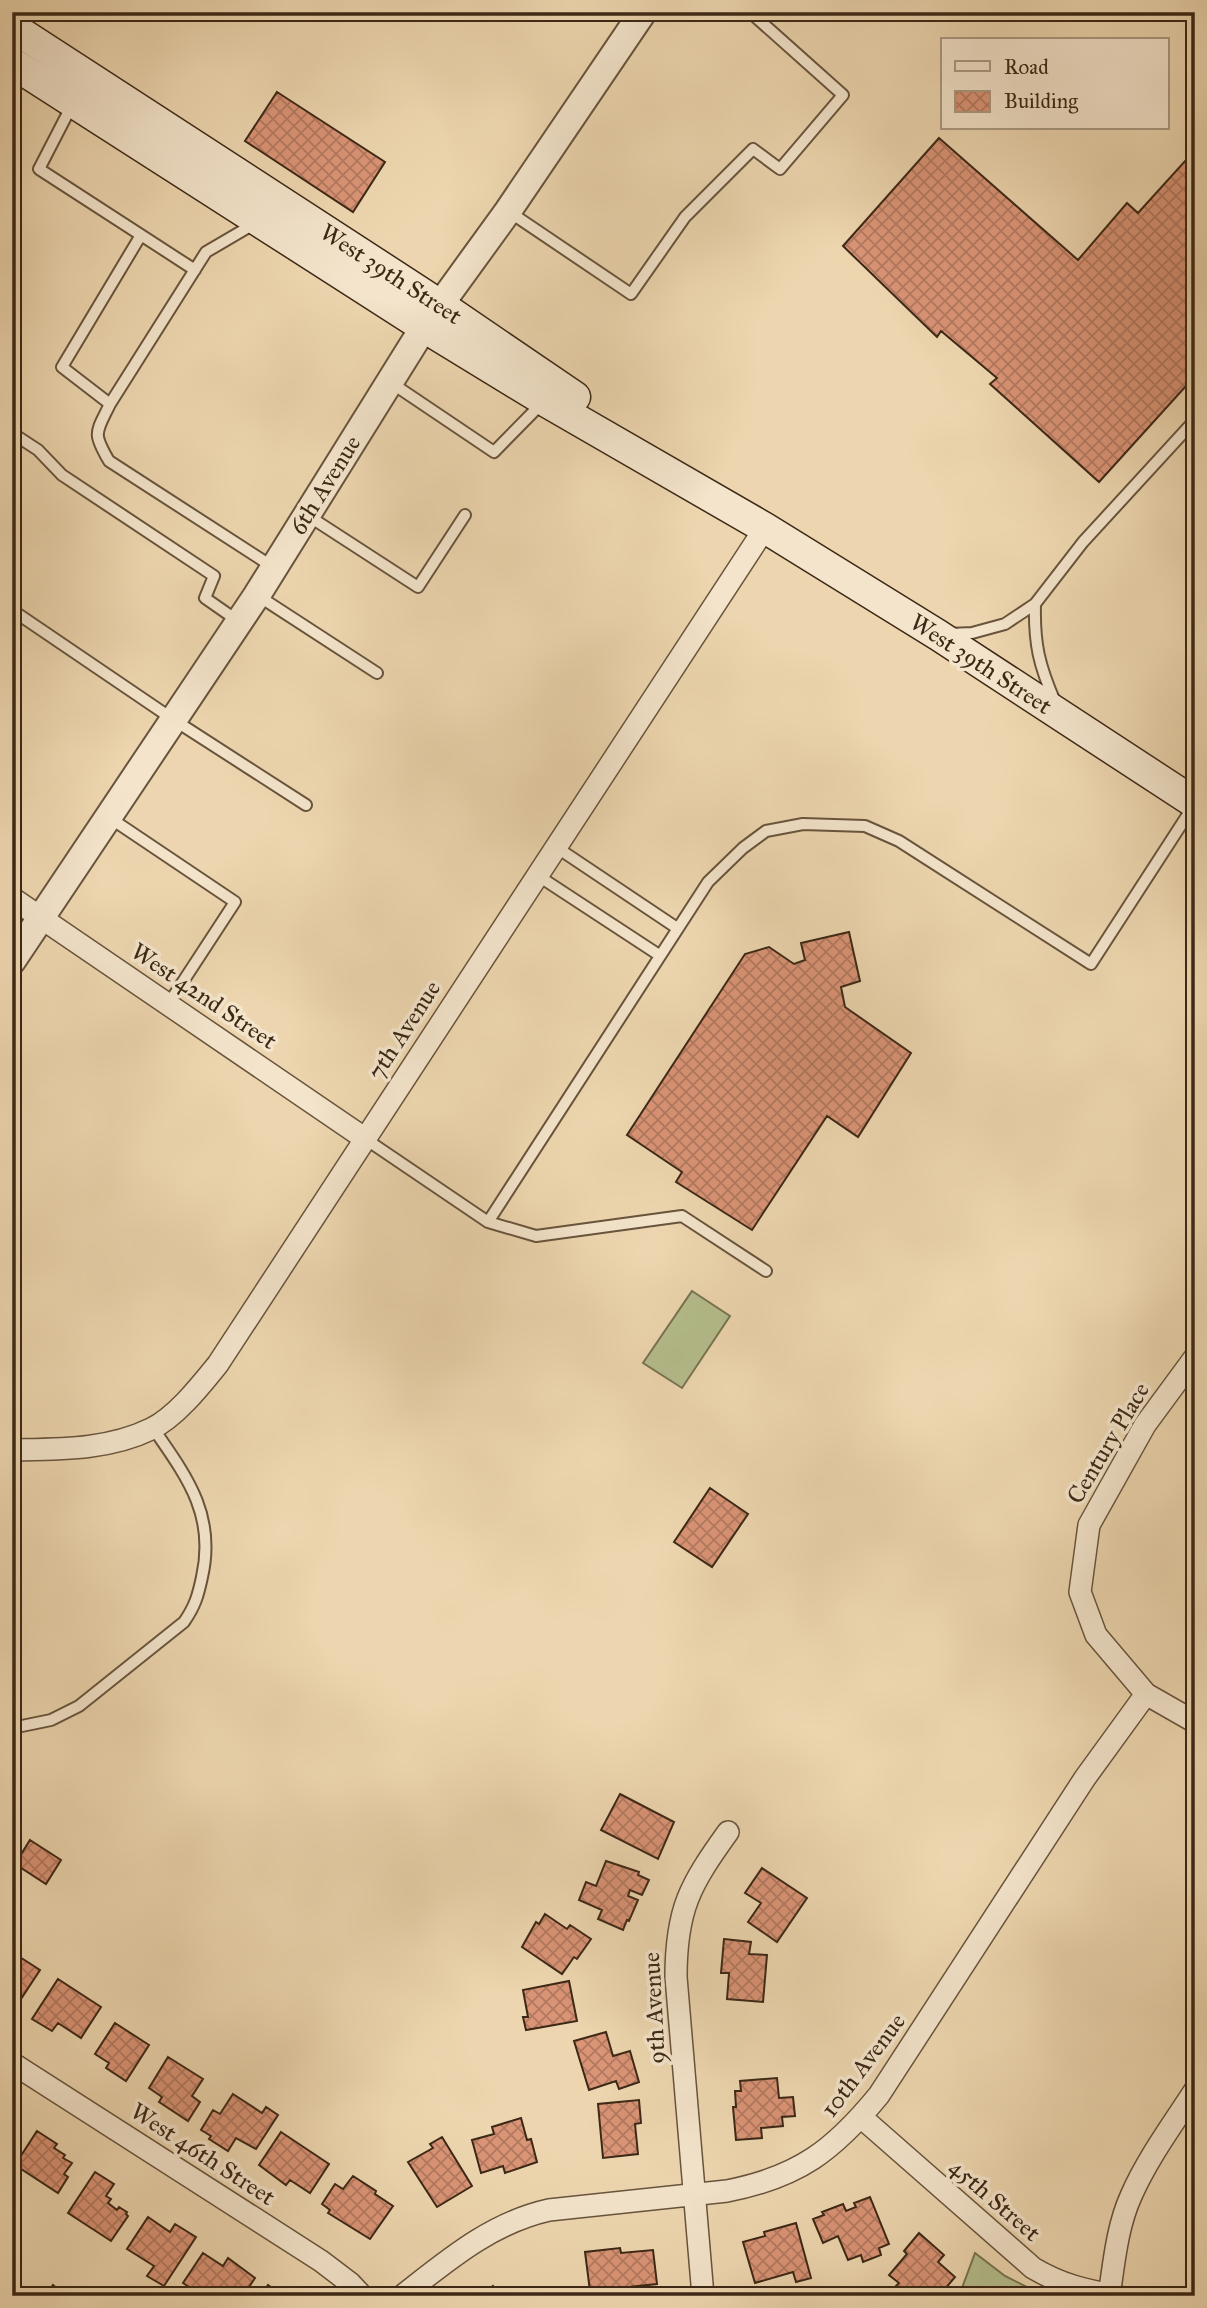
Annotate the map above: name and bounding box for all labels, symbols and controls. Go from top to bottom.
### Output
legend [941,38,1168,130]
text: Road [1004,54,1049,80]
text: Building [1004,88,1078,114]
street label: West 39th Street [314,217,468,331]
street label: 6th Avenue [283,430,367,540]
street label: West 39th Street [904,607,1058,721]
street label: West 42nd Street [125,936,283,1056]
street label: 7th Avenue [361,975,447,1085]
street label: Century Place [1060,1377,1156,1509]
street label: 9th Avenue [636,1951,672,2065]
street label: 10th Avenue [814,2007,912,2123]
street label: West 46th Street [125,2096,281,2212]
street label: 45th Street [943,2152,1047,2248]

